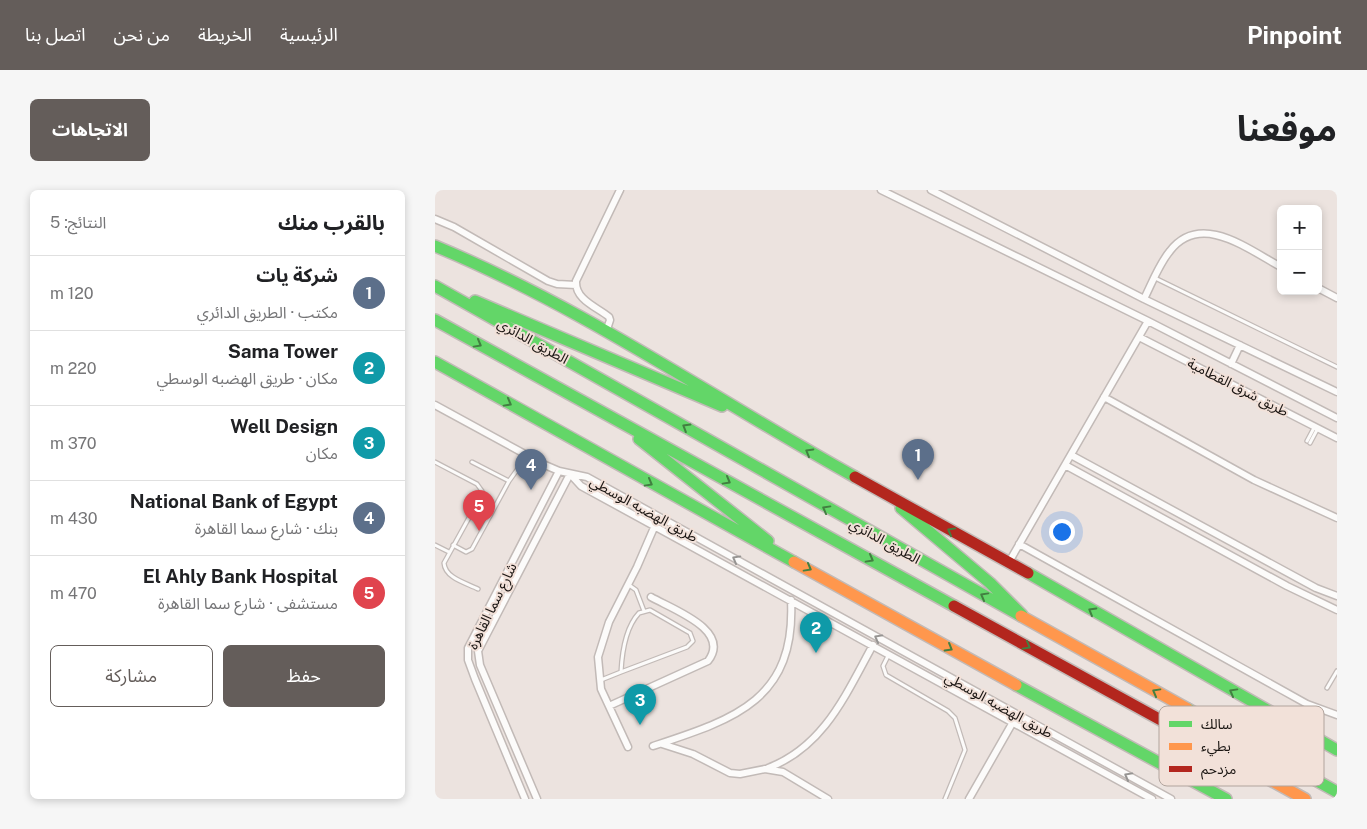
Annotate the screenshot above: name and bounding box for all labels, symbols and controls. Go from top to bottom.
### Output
text: Pinpoint [1247,21,1342,49]
text: اتصل بنا [25,24,86,45]
text: من نحن [114,24,170,45]
text: الخريطة [198,24,252,45]
text: الرئيسية [280,24,338,45]
button: الاتجاهات [30,99,150,161]
text: موقعنا [1237,108,1337,149]
map controls [1277,205,1322,295]
button: + [1277,205,1322,250]
text: بالقرب منك [278,210,385,235]
text: النتائج: 5 [50,213,106,232]
button: − [1277,250,1322,295]
text: شركة يات [256,264,338,286]
text: 120 m [50,284,94,303]
text: 1 [366,284,372,303]
text: مكتب · الطريق الدائري [197,303,338,322]
street label: الطريق الدائري [493,315,571,370]
one-way arrow [472,337,481,347]
text: Sama Tower [228,340,338,362]
street label: طريق شرق القطامية [1184,355,1291,421]
text: 220 m [50,359,97,378]
text: 2 [364,359,374,378]
text: مكان · طريق الهضبه الوسطي [157,369,338,388]
one-way arrow [502,397,511,407]
text: Well Design [230,415,338,437]
one-way arrow [682,423,691,433]
text: 370 m [50,434,97,453]
text: 3 [364,434,374,453]
pin: 1 [902,439,934,480]
text: مكان [306,444,338,463]
one-way arrow [806,448,815,458]
pin: 4 [515,449,547,490]
street label: طريق الهضبه الوسطي [586,473,701,548]
one-way arrow [722,475,731,485]
one-way arrow [644,476,653,486]
text: National Bank of Egypt [130,490,338,512]
pin: 5 [463,490,495,531]
one-way arrow [823,505,832,515]
text: 430 m [50,509,98,528]
text: 4 [364,509,374,528]
street label: الطريق الدائري [845,515,923,570]
text: بنك · شارع سما القاهرة [195,519,338,538]
your location [1049,519,1075,545]
one-way arrow [947,527,956,537]
one-way arrow [864,553,873,563]
one-way arrow [732,556,741,566]
street label: شارع سما القاهرة [464,560,522,653]
one-way arrow [802,562,811,572]
text: El Ahly Bank Hospital [143,565,338,587]
text: 470 m [50,584,97,603]
text: 5 [364,584,374,603]
one-way arrow [980,593,989,603]
text: مستشفى · شارع سما القاهرة [158,594,338,613]
one-way arrow [1089,607,1098,617]
pin: 2 [800,612,832,653]
one-way arrow [875,634,884,644]
one-way arrow [1022,640,1031,650]
one-way arrow [944,642,953,652]
button: مشاركة [50,645,213,707]
button: حفظ [223,645,385,707]
street label: طريق الهضبه الوسطي [941,669,1056,744]
pin: 3 [624,684,656,725]
one-way arrow [1153,688,1162,698]
one-way arrow [1229,688,1238,698]
legend [1159,706,1324,786]
text: سالك [1201,716,1233,732]
text: بطيء [1201,738,1231,757]
text: مزدحم [1201,761,1236,780]
one-way arrow [1124,772,1133,782]

